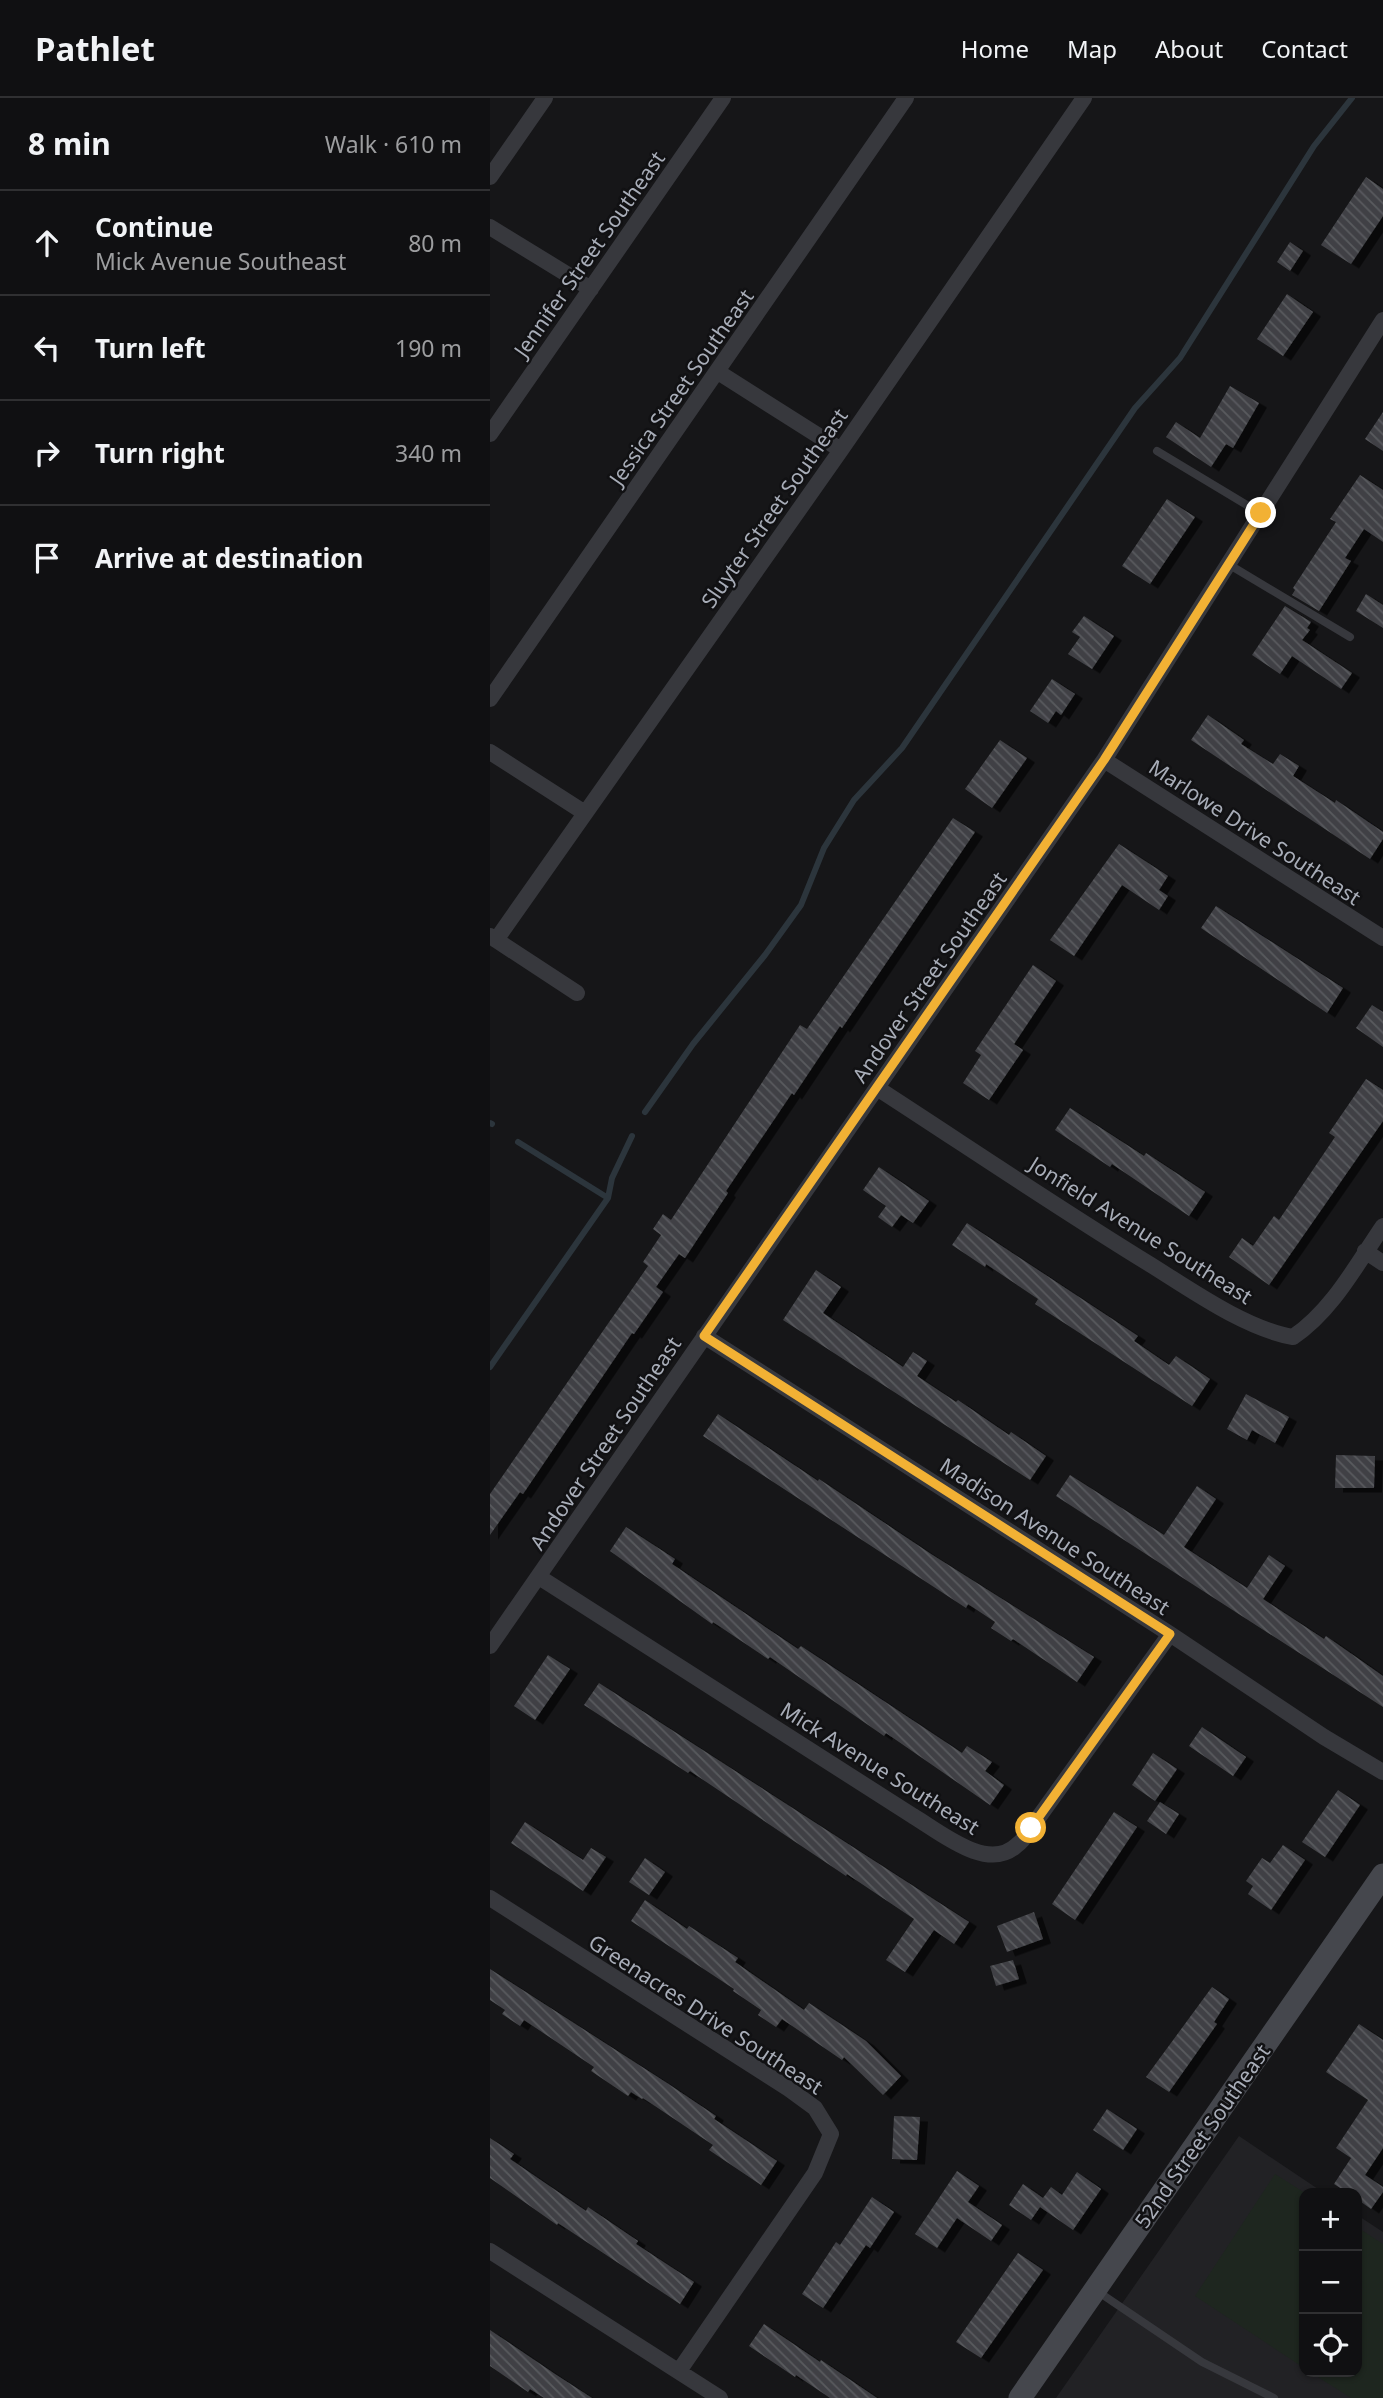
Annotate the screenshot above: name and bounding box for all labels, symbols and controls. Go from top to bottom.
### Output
text: Pathlet [35,26,155,71]
text: Home [961,32,1029,65]
text: Map [1067,32,1117,65]
text: About [1155,32,1223,65]
text: Contact [1261,32,1348,65]
text: 8 min [28,123,111,164]
text: Walk · 610 m [325,128,462,160]
street label: Jennifer Street Southeast [506,145,671,364]
text: Continue [95,209,213,245]
icon: ahead [28,224,66,262]
text: 80 m [408,227,462,259]
text: Mick Avenue Southeast [95,245,346,277]
street label: Jessica Street Southeast [601,283,760,492]
icon: left [28,329,66,367]
text: Turn left [95,330,206,366]
text: 190 m [395,332,462,364]
street label: Sluyter Street Southeast [694,402,854,613]
icon: right [28,434,66,472]
text: Turn right [95,435,225,471]
text: 340 m [395,437,462,469]
route end [1245,497,1276,528]
icon: arrive [28,539,66,577]
text: Arrive at destination [95,540,364,576]
street label: Marlowe Drive Southeast [1144,753,1367,911]
street label: Andover Street Southeast [845,866,1013,1088]
street label: Jonfield Avenue Southeast [1023,1149,1258,1310]
street label: Andover Street Southeast [523,1331,687,1555]
street label: Madison Avenue Southeast [935,1451,1176,1621]
street label: Mick Avenue Southeast [775,1695,985,1841]
route start [1015,1812,1046,1843]
street label: Greenacres Drive Southeast [583,1928,829,2101]
street label: 52nd Street Southeast [1128,2038,1276,2234]
map controls [1299,2188,1362,2377]
button: + [1299,2188,1362,2251]
button: − [1299,2251,1362,2314]
button: locate [1299,2314,1362,2377]

